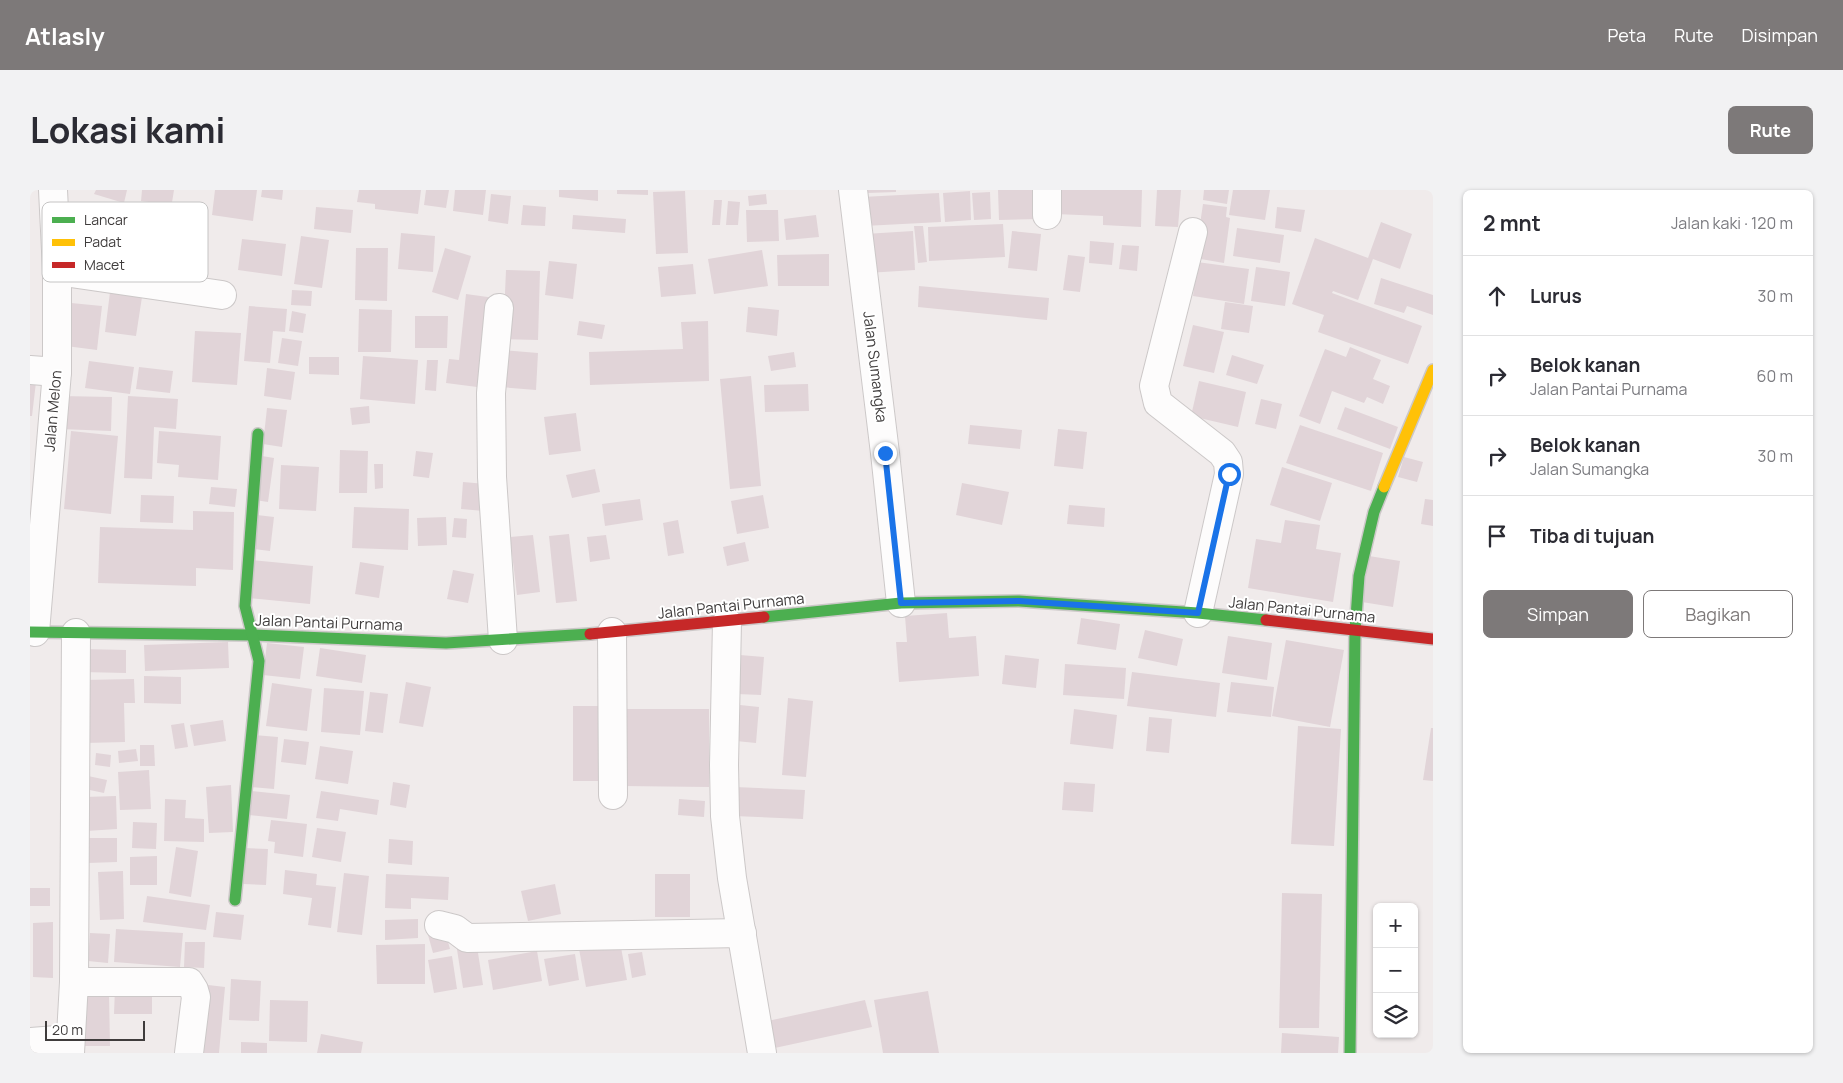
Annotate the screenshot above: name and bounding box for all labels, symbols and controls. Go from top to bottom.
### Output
text: Atlasly [25,19,105,52]
text: Peta [1607,23,1646,47]
text: Rute [1674,23,1713,47]
text: Disimpan [1741,23,1818,47]
text: Lokasi kami [30,106,225,154]
button: Rute [1728,106,1813,154]
legend [42,202,208,282]
text: 2 mnt [1483,209,1541,237]
text: Lancar [84,210,128,229]
text: Jalan kaki · 120 m [1671,212,1793,234]
text: Padat [84,232,122,251]
text: Macet [84,255,125,274]
icon: ahead [1483,282,1511,310]
text: Lurus [1530,283,1582,309]
text: 30 m [1758,285,1793,307]
street label: Jalan Sumangka [858,310,893,424]
text: Belok kanan [1530,352,1640,378]
icon: right [1483,362,1511,390]
text: 60 m [1757,365,1793,387]
street label: Jalan Melon [38,369,67,453]
text: Jalan Pantai Purnama [1530,378,1687,400]
text: Belok kanan [1530,432,1640,458]
route end [874,442,897,465]
icon: right [1483,442,1511,470]
text: 30 m [1758,445,1793,467]
text: Jalan Sumangka [1530,458,1649,480]
route start [1218,463,1241,486]
icon: arrive [1483,522,1511,550]
text: Tiba di tujuan [1530,523,1654,549]
street label: Jalan Pantai Purnama [657,587,805,624]
button: Simpan [1483,590,1633,638]
button: Bagikan [1643,590,1793,638]
street label: Jalan Pantai Purnama [1228,591,1376,628]
street label: Jalan Pantai Purnama [255,609,403,636]
map controls [1373,903,1418,1038]
button: + [1373,903,1418,948]
button: − [1373,948,1418,993]
button: layers [1373,993,1418,1038]
scale bar [45,1018,145,1041]
text: 20 m [52,1020,83,1039]

